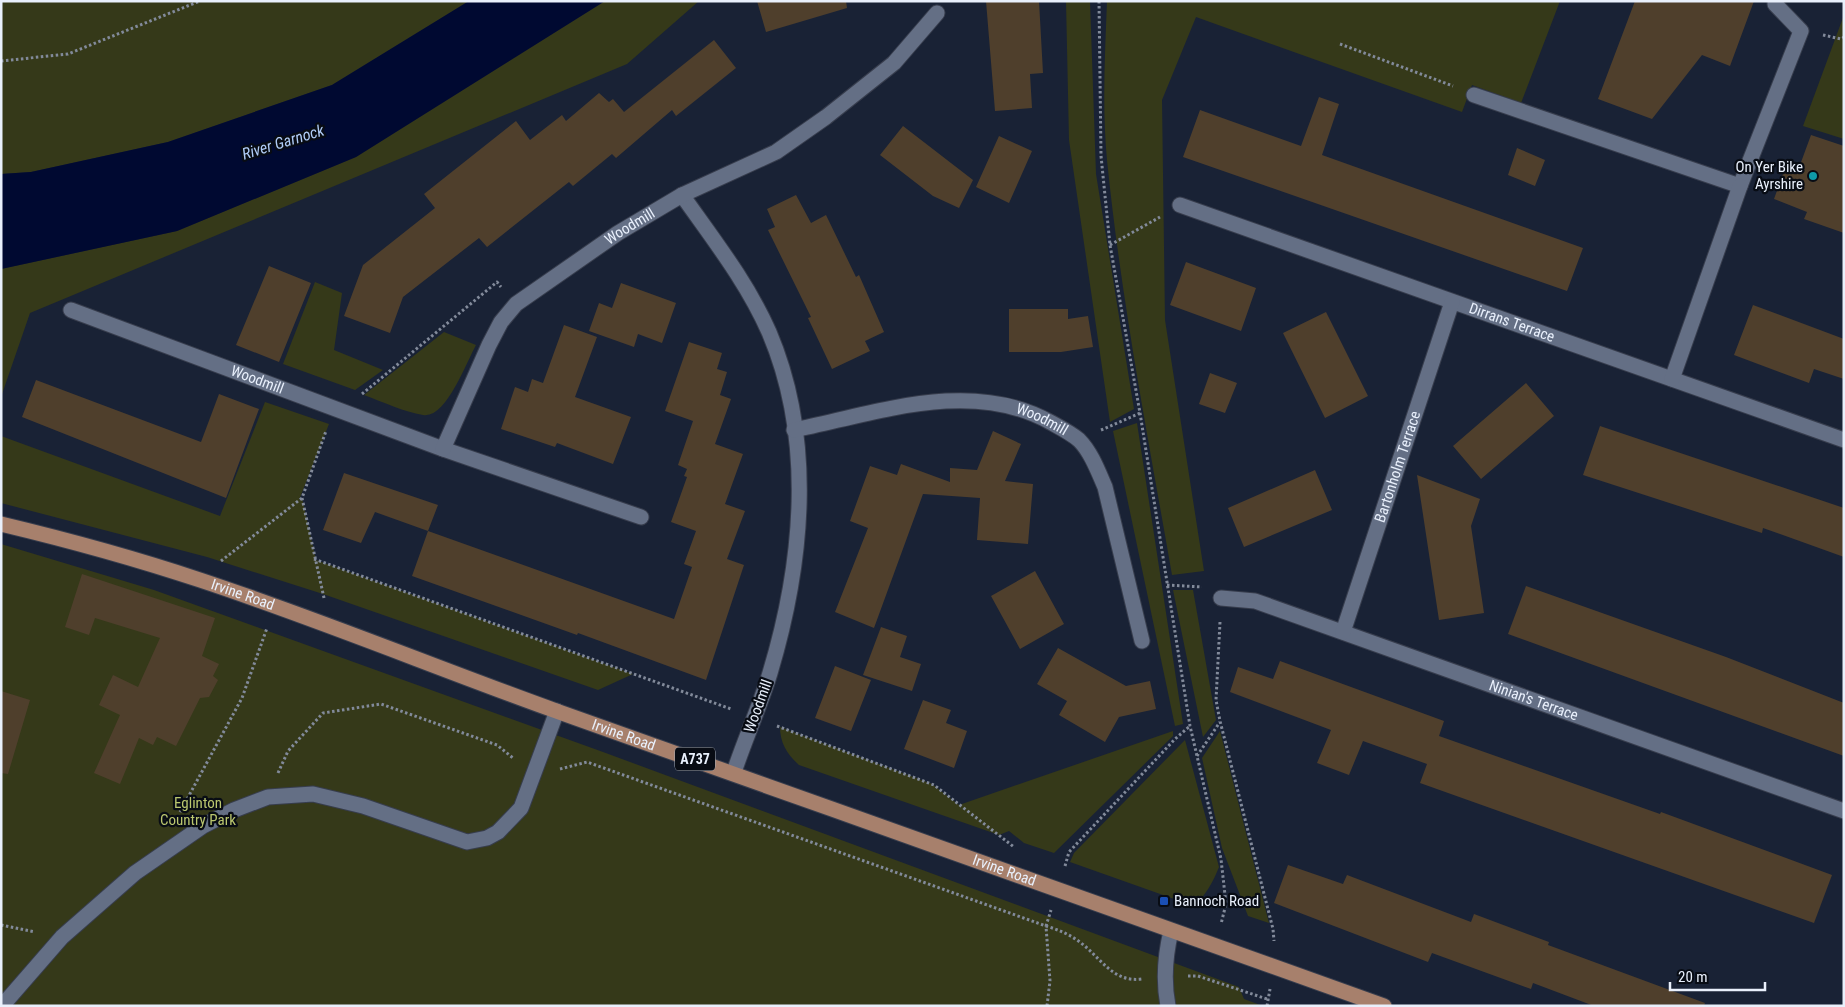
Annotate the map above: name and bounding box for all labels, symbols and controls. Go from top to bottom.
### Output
water label: River Garnock [240,120,327,163]
place label: On Yer Bike Ayrshire [1736,158,1803,193]
marker: On Yer Bike Ayrshire [1807,170,1819,182]
street label: Woodmill [601,204,658,248]
street label: Dirrans Terrace [1467,299,1557,346]
street label: Woodmill [228,362,286,398]
street label: Woodmill [1014,399,1071,439]
street label: Bartonholm Terrace [1371,409,1424,525]
street label: Irvine Road [209,575,277,614]
street label: Ninian's Terrace [1487,676,1581,725]
street label: Woodmill [740,677,776,735]
street label: Irvine Road [590,715,658,755]
road number: A737 [675,748,715,771]
park label: Eglinton Country Park [160,794,236,829]
street label: Irvine Road [970,851,1039,890]
place label: Bannoch Road [1174,892,1259,910]
marker: Bannoch Road [1158,895,1170,907]
scale bar [1670,960,1765,992]
text: 20 m [1678,968,1708,986]

